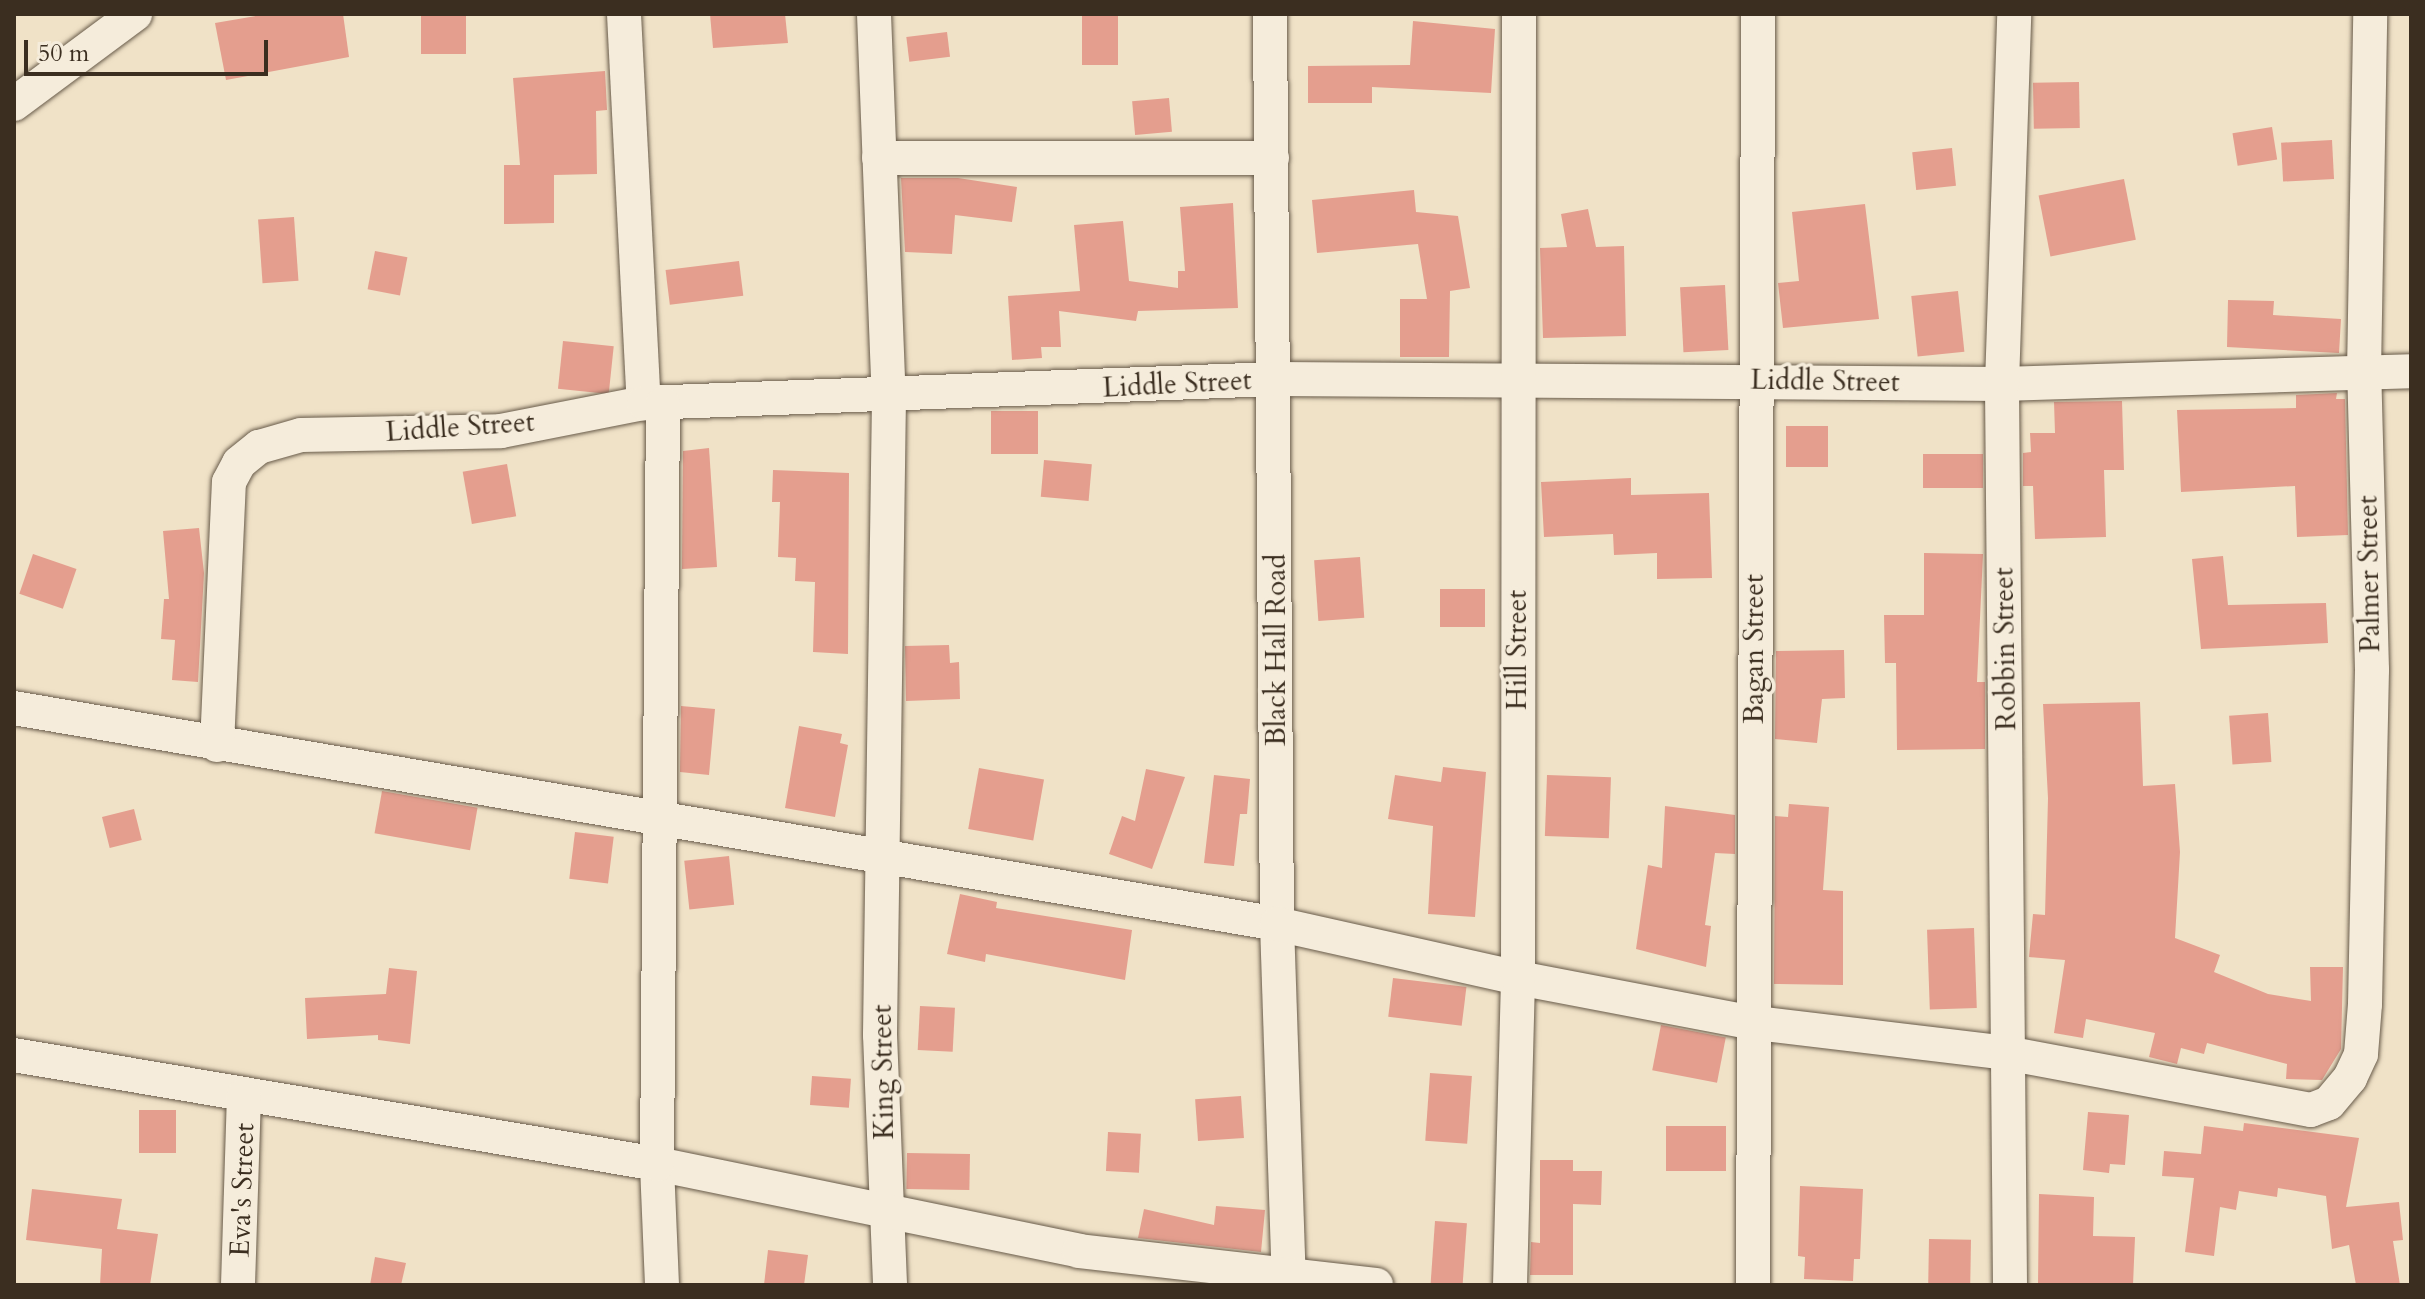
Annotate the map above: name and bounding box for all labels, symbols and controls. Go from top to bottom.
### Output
scale bar [28,24,272,74]
text: 50 m [38,37,89,70]
street label: Liddle Street [1102,363,1252,405]
street label: Liddle Street [1750,363,1900,399]
street label: Liddle Street [384,405,536,449]
street label: Palmer Street [2351,495,2387,653]
street label: Black Hall Road [1259,554,1293,746]
street label: Robbin Street [1987,567,2023,731]
street label: Bagan Street [1737,574,1771,724]
street label: Hill Street [1500,590,1534,710]
street label: King Street [865,1004,901,1140]
street label: Eva's Street [223,1122,261,1258]

